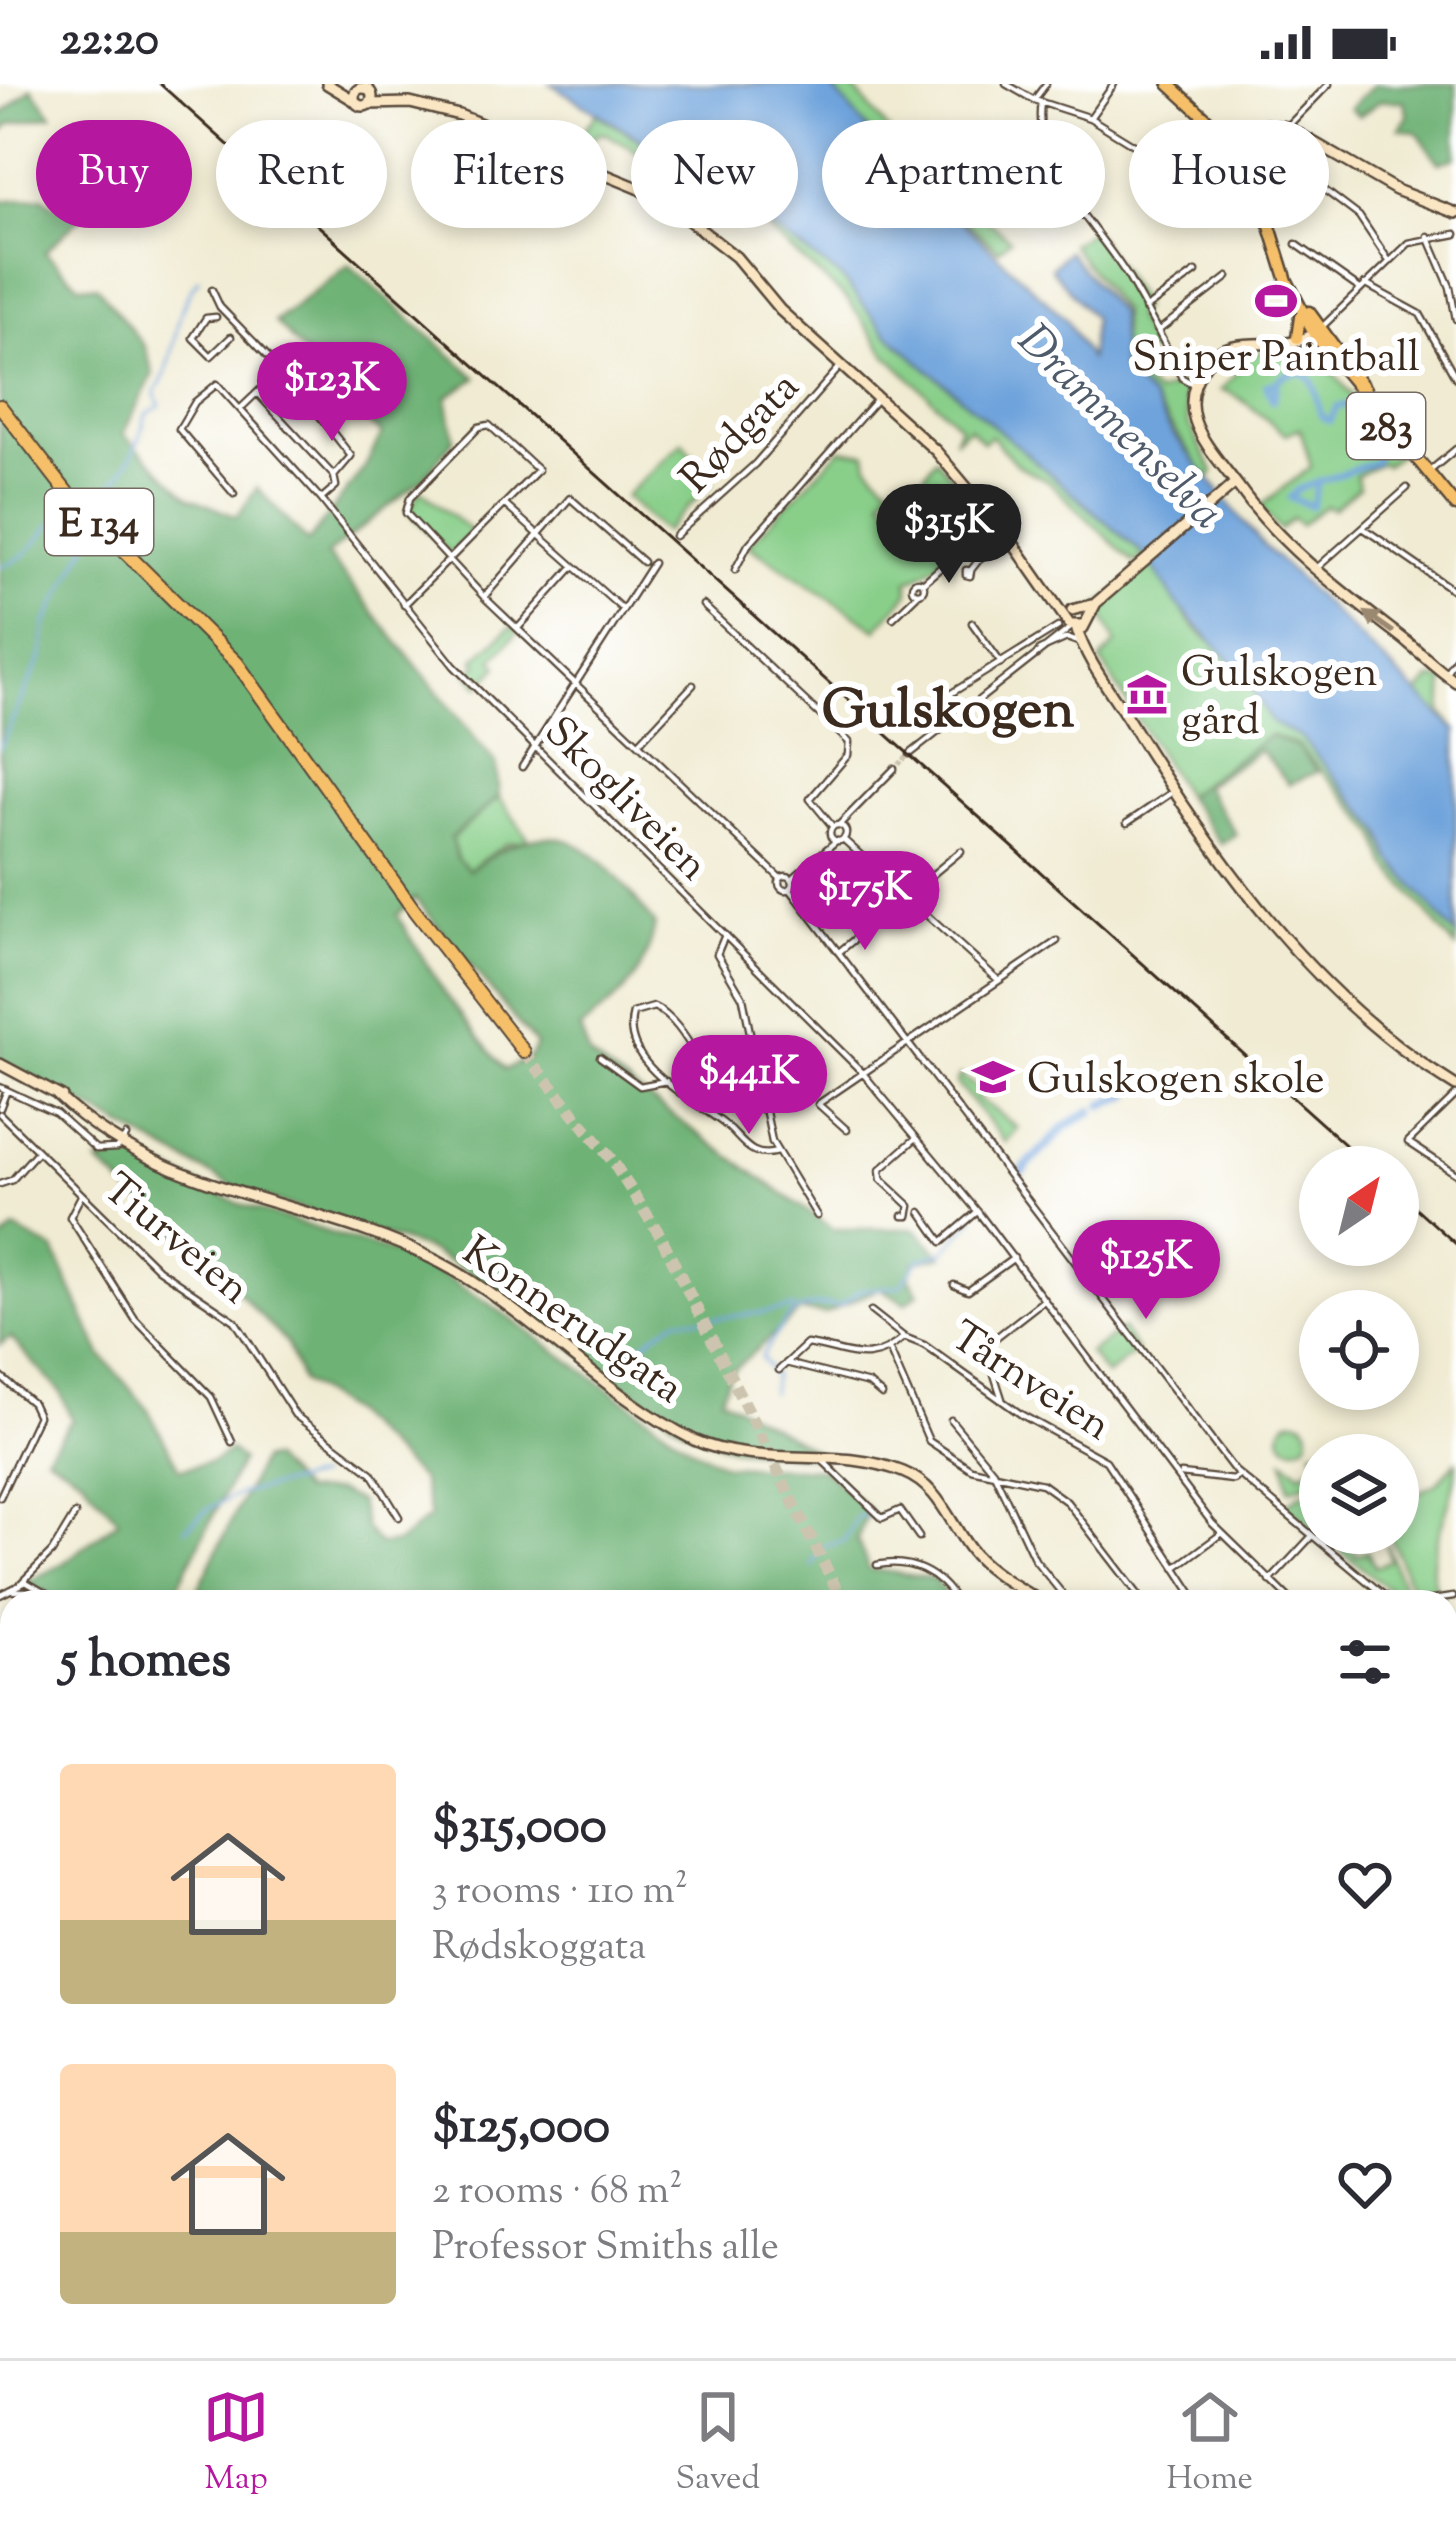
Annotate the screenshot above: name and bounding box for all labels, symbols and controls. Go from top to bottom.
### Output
text: 22:20 [60,10,159,75]
chip: Buy [36,120,192,228]
chip: Rent [216,120,387,228]
chip: Filters [411,120,607,228]
chip: New [631,120,798,228]
chip: Apartment [822,120,1105,228]
chip: House [1129,120,1329,228]
sports icon: Sniper Paintball [1253,278,1299,324]
water label: Drammenselva [1001,311,1236,546]
place label: Sniper Paintball [1132,330,1420,390]
pin: $123K [248,342,416,444]
text: $123K [284,353,380,409]
street label: Rødgata [668,360,815,509]
road number: 283 [1347,393,1425,459]
pin: $315K [865,484,1033,586]
road number: E 134 [45,489,153,555]
text: $315K [903,495,995,551]
one-way arrow [1363,611,1395,634]
place label: Gulskogen gård [1181,645,1378,753]
museum icon: Gulskogen gård [1124,671,1170,717]
district label: Gulskogen [822,674,1074,752]
street label: Skogliveien [529,705,720,896]
pin: $175K [781,851,949,953]
text: $175K [817,862,913,918]
pin: $441K [665,1035,833,1137]
text: $441K [698,1046,800,1102]
place label: Gulskogen skole [1027,1052,1325,1112]
school or university icon: Gulskogen skole [970,1054,1016,1100]
north arrow [1299,1146,1419,1266]
map controls [1299,1146,1419,1554]
street label: Tiurveien [88,1161,261,1320]
pin: $125K [1062,1220,1230,1322]
street label: Konnerudgata [449,1224,693,1420]
text: $125K [1099,1231,1193,1287]
button: locate [1299,1290,1419,1410]
street label: Tårnveien [937,1309,1121,1457]
button: layers [1299,1434,1419,1554]
text: 5 homes [60,1626,231,1699]
icon: filters [1332,1629,1398,1695]
text: $315,000 [432,1792,607,1865]
icon: home [156,1812,300,1956]
icon: heart [1332,1851,1398,1917]
text: 3 rooms · 110 m² [432,1865,688,1921]
text: Rødskoggata [432,1921,646,1977]
text: $125,000 [432,2092,610,2165]
icon: home [156,2112,300,2256]
icon: heart [1332,2151,1398,2217]
text: 2 rooms · 68 m² [432,2165,682,2221]
text: Professor Smiths alle [432,2221,779,2277]
tab: Map [203,2384,269,2504]
tab: Saved [675,2384,760,2504]
tab: Home [1166,2384,1253,2504]

